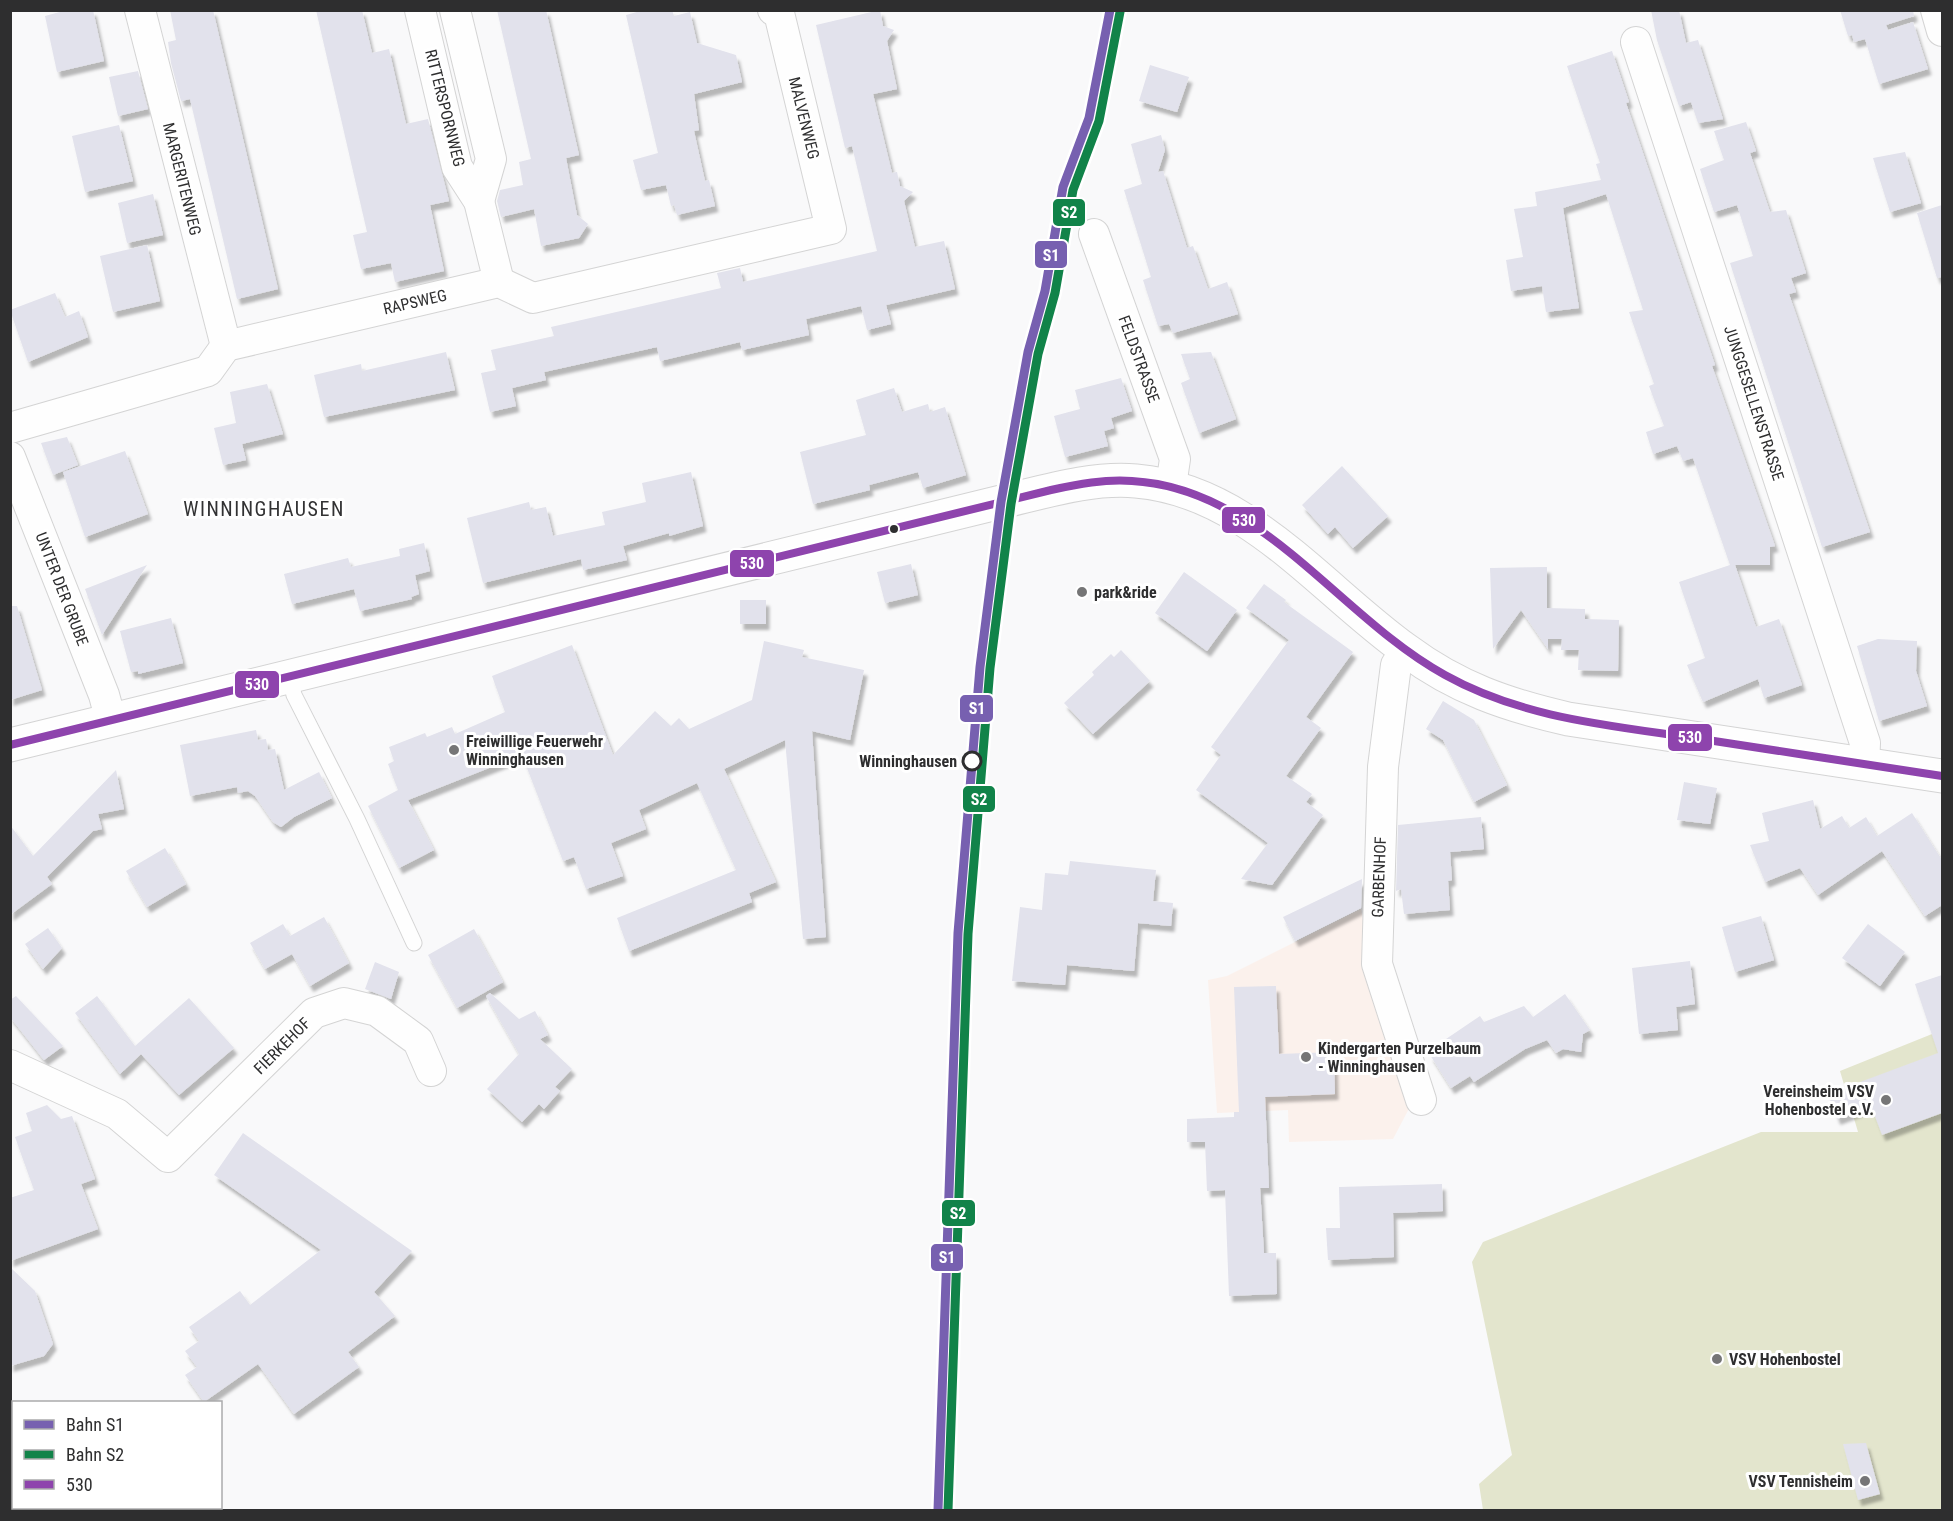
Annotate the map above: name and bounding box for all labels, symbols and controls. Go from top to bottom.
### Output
street label: RITTERSPORNWEG [421,47,469,169]
street label: MALVENWEG [785,75,823,161]
street label: MARGERITENWEG [159,121,205,237]
line badge: S2 [1052,198,1086,227]
text: S2 [1061,203,1077,222]
line badge: S1 [1034,240,1068,269]
text: S1 [1043,246,1059,265]
street label: RAPSWEG [381,285,449,319]
street label: FELDSTRASSE [1114,313,1164,405]
street label: JUNGGESELLENSTRASSE [1720,323,1788,483]
district label: WINNINGHAUSEN [183,497,345,521]
line badge: 530 [1221,506,1266,534]
text: 530 [1232,511,1256,530]
unlabelled marker [888,523,900,535]
street label: UNTER DER GRUBE [32,530,92,648]
line badge: 530 [729,549,775,578]
text: 530 [740,554,764,573]
place label: park&ride [1094,583,1157,602]
marker: park&ride [1075,585,1089,599]
line badge: 530 [234,670,280,699]
text: 530 [245,675,269,694]
line badge: S1 [959,694,994,723]
text: S1 [969,699,985,718]
line badge: 530 [1667,723,1713,752]
text: 530 [1678,728,1702,747]
place label: Freiwillige Feuerwehr Winninghausen [466,732,603,769]
marker: Freiwillige Feuerwehr Winninghausen [447,743,461,757]
marker: Winninghausen [962,751,982,771]
place label: Winninghausen [859,752,957,771]
line badge: S2 [962,785,996,813]
text: S2 [971,790,987,809]
street label: GARBENHOF [1368,836,1390,918]
street label: FIERKEHOF [250,1014,314,1078]
place label: Kindergarten Purzelbaum - Winninghausen [1318,1039,1481,1076]
marker: Kindergarten Purzelbaum - Winninghausen [1299,1050,1313,1064]
place label: Vereinsheim VSV Hohenbostel e.V. [1763,1082,1875,1119]
marker: Vereinsheim VSV Hohenbostel e.V. [1879,1093,1893,1107]
line badge: S2 [941,1199,976,1227]
text: S2 [950,1204,966,1223]
line badge: S1 [930,1243,964,1272]
text: S1 [939,1248,955,1267]
place label: VSV Hohenbostel [1729,1350,1841,1369]
marker: VSV Hohenbostel [1710,1352,1724,1366]
legend [12,1401,222,1509]
text: Bahn S1 [66,1414,124,1435]
text: Bahn S2 [66,1444,124,1465]
place label: VSV Tennisheim [1749,1472,1853,1491]
text: 530 [66,1474,93,1495]
marker: VSV Tennisheim [1858,1474,1872,1488]

